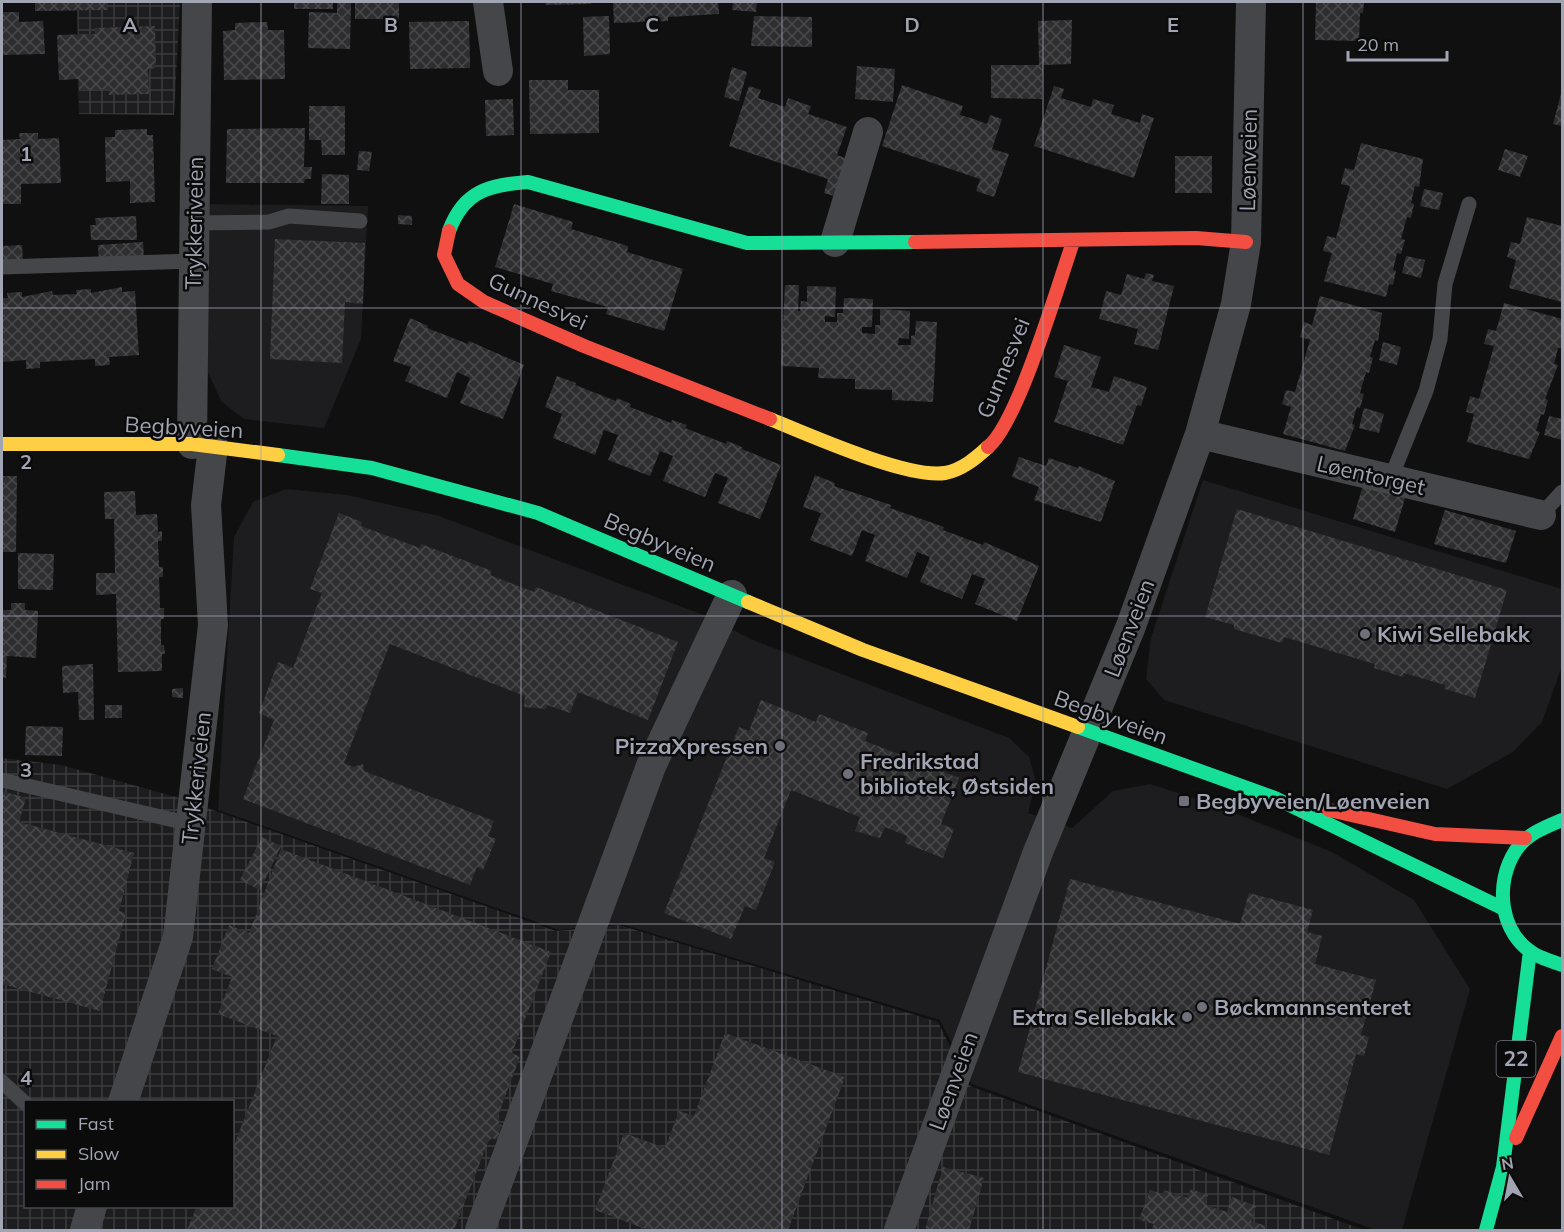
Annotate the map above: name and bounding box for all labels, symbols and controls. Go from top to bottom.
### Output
text: A [123,12,138,37]
text: B [384,12,398,37]
text: C [645,12,659,37]
text: D [904,12,920,37]
text: E [1167,12,1179,37]
scale bar [1348,24,1447,62]
text: 20 m [1357,33,1399,56]
street label: Løenveien [1233,108,1263,212]
text: 1 [20,141,32,166]
street label: Trykkeriveien [179,156,209,290]
street label: Gunnesvei [484,266,592,336]
street label: Gunnesvei [970,314,1036,422]
street label: Begbyveien [124,410,244,444]
text: 2 [20,449,32,474]
street label: Løentorget [1314,449,1428,501]
street label: Begbyveien [600,506,720,578]
street label: Løenveien [1098,575,1160,681]
place label: Kiwi Sellebakk [1377,620,1531,648]
marker: Kiwi Sellebakk [1358,627,1372,641]
street label: Begbyveien [1050,684,1172,750]
street label: Trykkeriveien [175,710,217,846]
place label: PizzaXpressen [615,732,768,760]
marker: PizzaXpressen [773,739,787,753]
place label: Fredrikstad bibliotek, Østsiden [860,747,1054,800]
text: 3 [20,757,32,782]
marker: Fredrikstad bibliotek, Østsiden [841,767,855,781]
place label: Begbyveien/Løenveien [1196,787,1430,815]
marker: Begbyveien/Løenveien [1177,794,1191,808]
place label: Bøckmannsenteret [1214,993,1411,1021]
marker: Bøckmannsenteret [1195,1000,1209,1014]
place label: Extra Sellebakk [1012,1003,1176,1031]
marker: Extra Sellebakk [1180,1010,1194,1024]
street label: Løenveien [922,1028,984,1134]
road number: 22 [1496,1041,1536,1077]
text: 4 [20,1065,32,1090]
legend [24,1100,234,1208]
text: Fast [78,1112,114,1135]
text: Slow [78,1142,120,1165]
north arrow [1480,1148,1540,1208]
text: N [1500,1152,1515,1174]
text: Jam [78,1172,111,1195]

